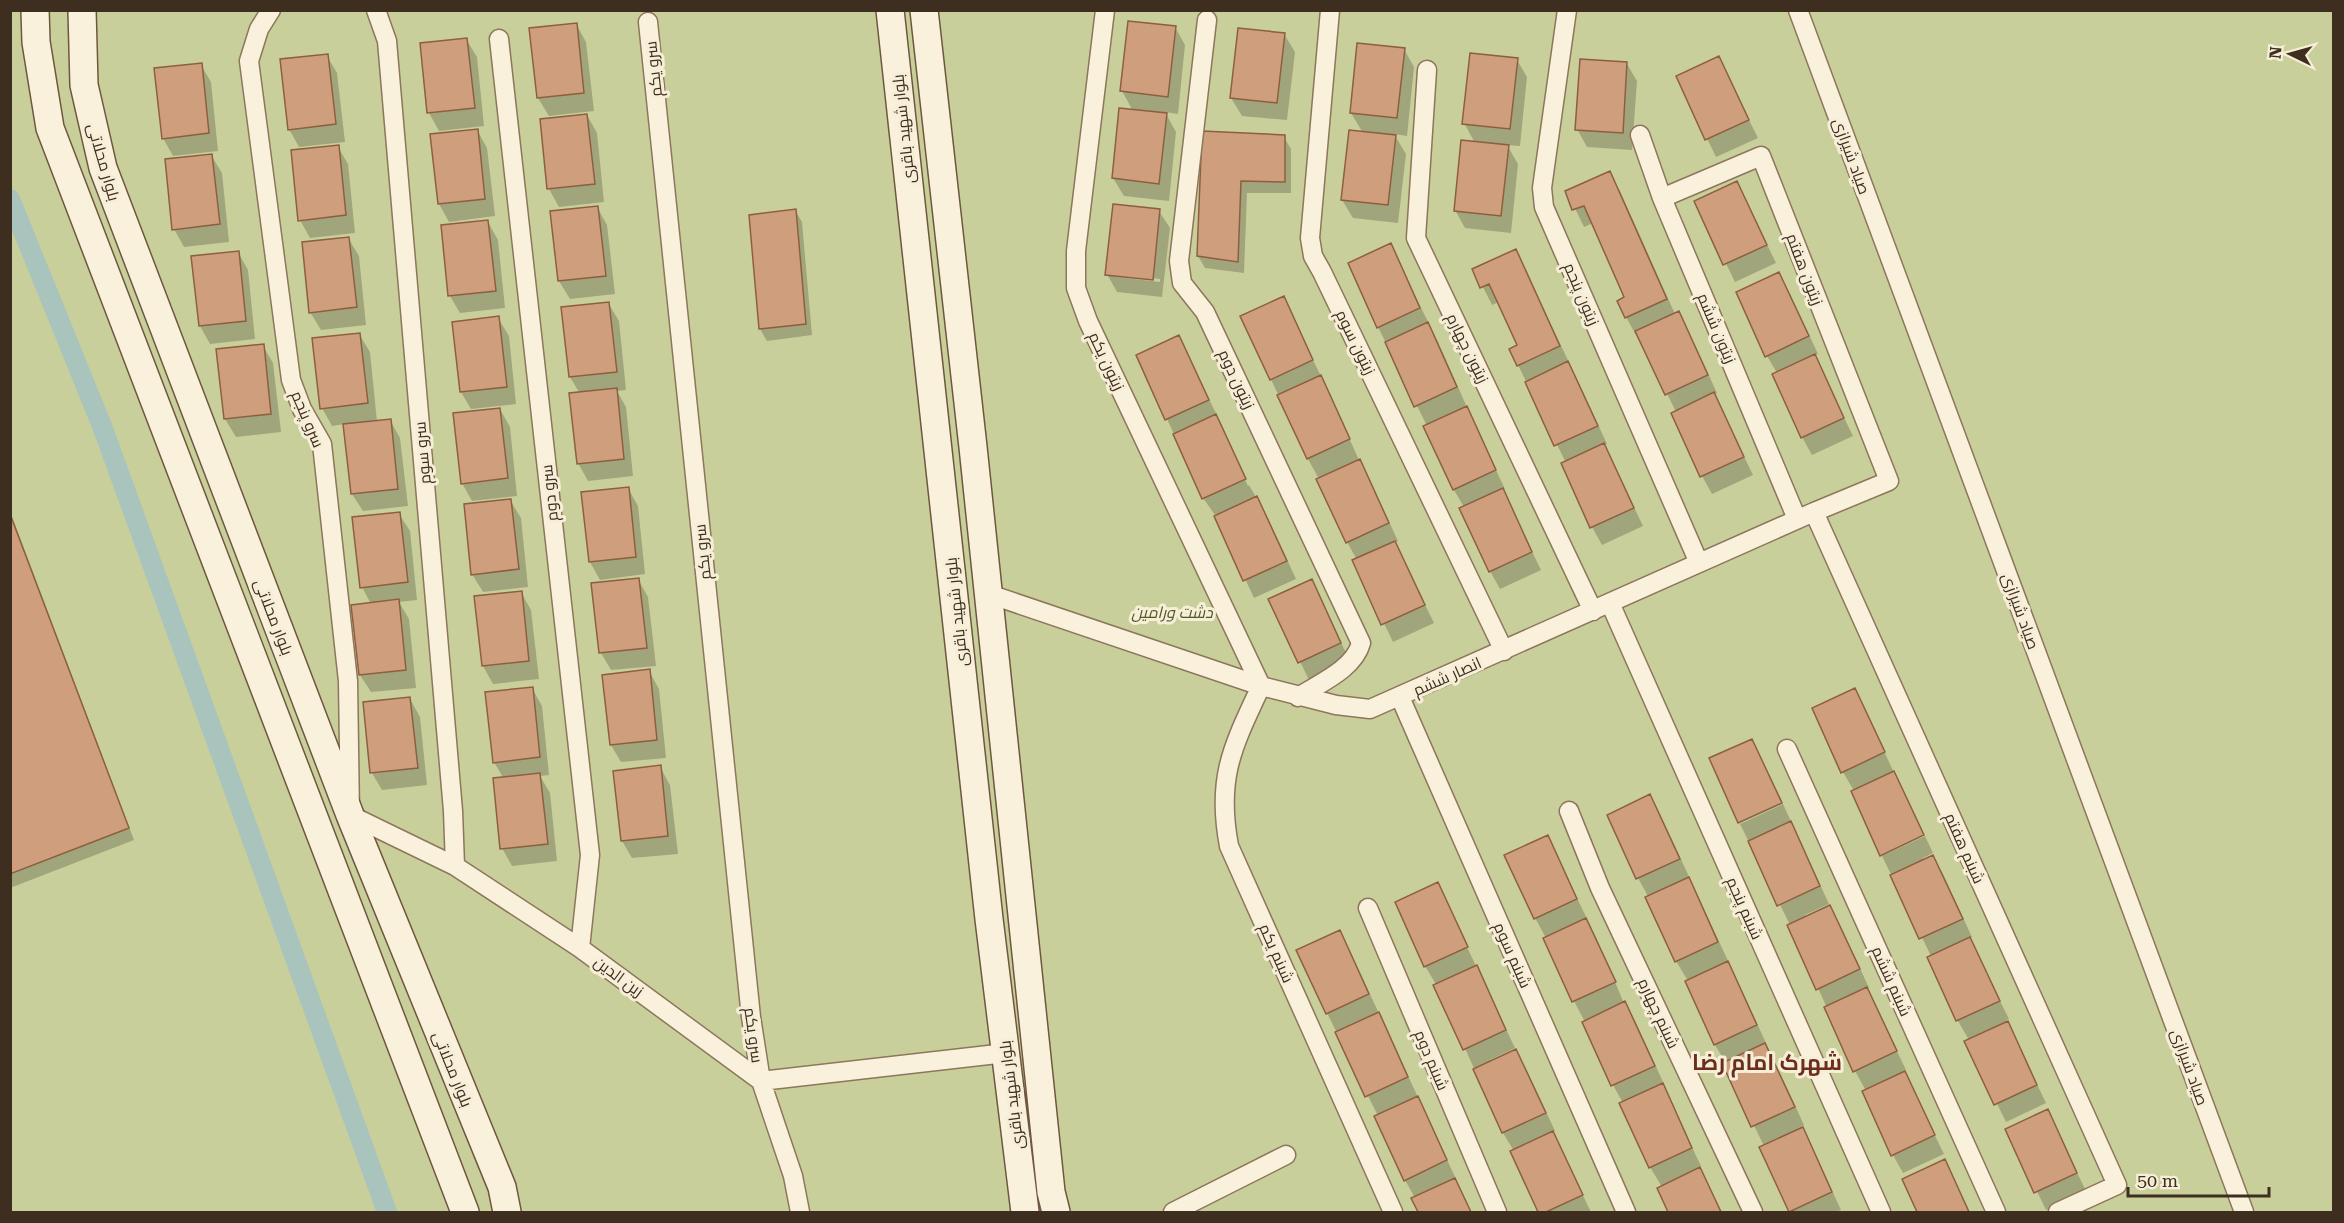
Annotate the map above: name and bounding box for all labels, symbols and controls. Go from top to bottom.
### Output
north arrow [2260,24,2320,84]
street label: سرو یکم [641,40,668,98]
text: N [2266,46,2286,60]
street label: بلوار شهید باقری [888,73,920,185]
street label: صیاد شیرازی [1828,115,1874,197]
street label: بلوار محلاتی [82,121,124,204]
street label: زیتون هفتم [1780,231,1827,308]
street label: زیتون پنجم [1558,260,1603,329]
street label: زیتون ششم [1691,290,1740,367]
street label: زیتون سوم [1330,307,1379,379]
street label: زیتون چهارم [1441,310,1493,387]
street label: زیتون یکم [1083,329,1128,394]
street label: زیتون دوم [1213,346,1259,413]
street label: سرو پنجم [285,388,328,451]
street label: سرو سوم [410,421,437,485]
street label: سرو دوم [537,463,564,522]
street label: سرو یکم [690,523,717,581]
street label: بلوار شهید باقری [941,556,973,668]
street label: صیاد شیرازی [1997,570,2043,652]
street label: بلوار محلاتی [249,576,297,658]
park label: دشت ورامین [1131,603,1214,622]
street label: انصار ششم [1410,653,1485,702]
street label: شبنم هفتم [1939,810,1989,887]
street label: شبنم پنجم [1721,874,1767,943]
street label: شبنم سوم [1488,919,1535,992]
street label: شبنم یکم [1253,921,1298,986]
street label: شبنم ششم [1866,943,1915,1020]
street label: زین الدین [590,952,647,1001]
street label: شبنم چهارم [1632,975,1683,1052]
street label: سرو یکم [738,1006,767,1064]
street label: صیاد شیرازی [2166,1026,2212,1108]
street label: شبنم دوم [1409,1027,1453,1094]
street label: بلوار محلاتی [428,1029,476,1110]
street label: بلوار شهید باقری [995,1039,1029,1151]
district label: شهرک امام رضا [1692,1050,1842,1078]
scale bar [2128,1160,2269,1198]
text: 50 m [2137,1170,2178,1191]

